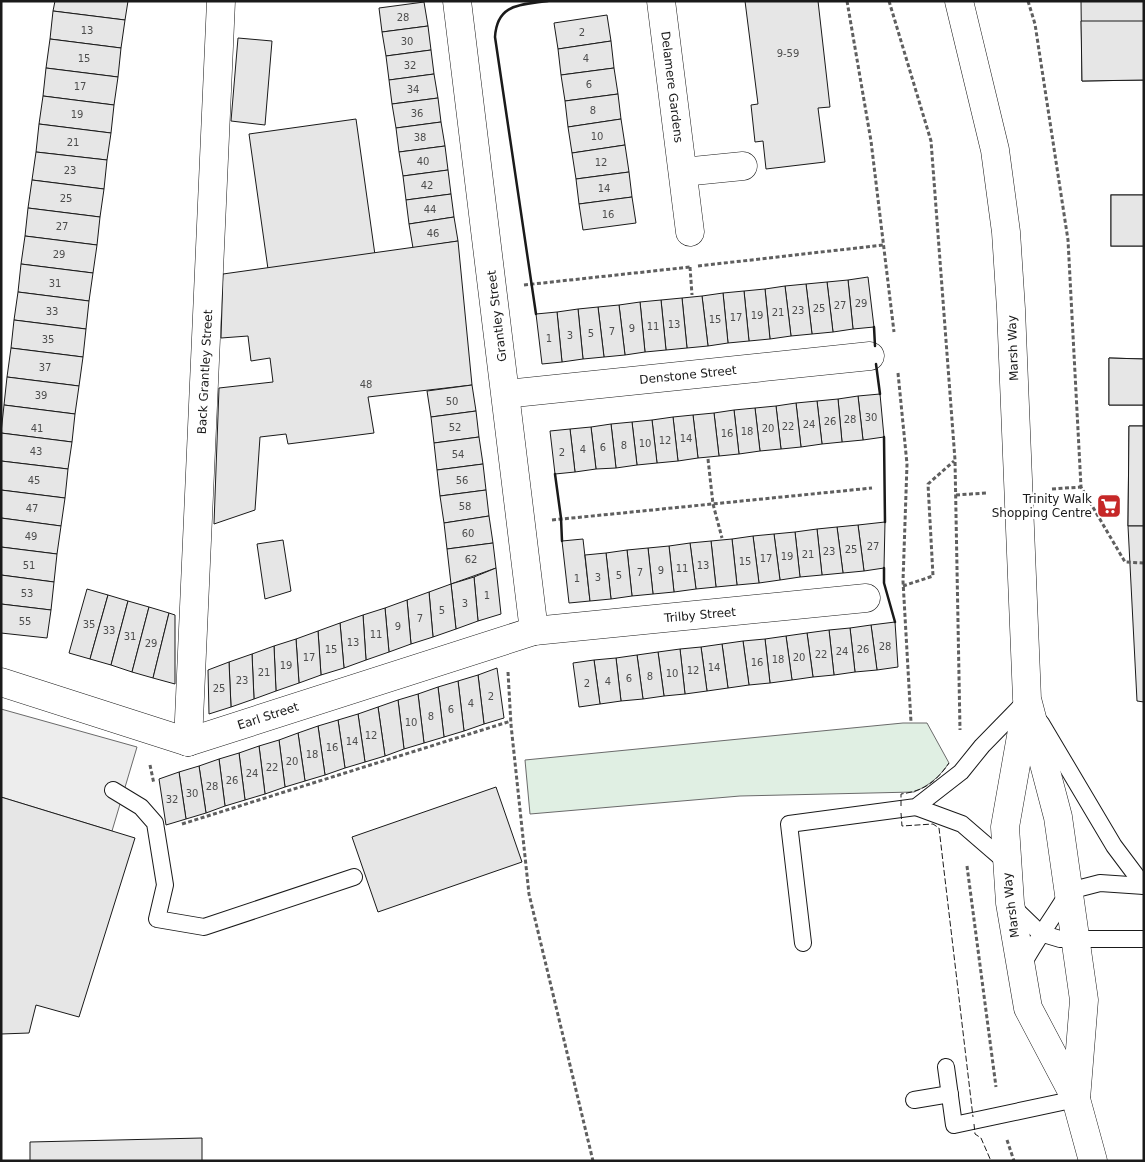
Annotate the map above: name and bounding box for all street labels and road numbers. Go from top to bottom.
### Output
street label: Delamere Gardens [658,30,686,144]
street label: Grantley Street [484,269,510,363]
street label: Back Grantley Street [195,309,215,435]
street label: Marsh Way [1005,315,1021,381]
street label: Denstone Street [639,363,738,387]
street label: Trilby Street [662,605,737,625]
street label: Earl Street [236,699,301,732]
street label: Marsh Way [1000,871,1022,939]

